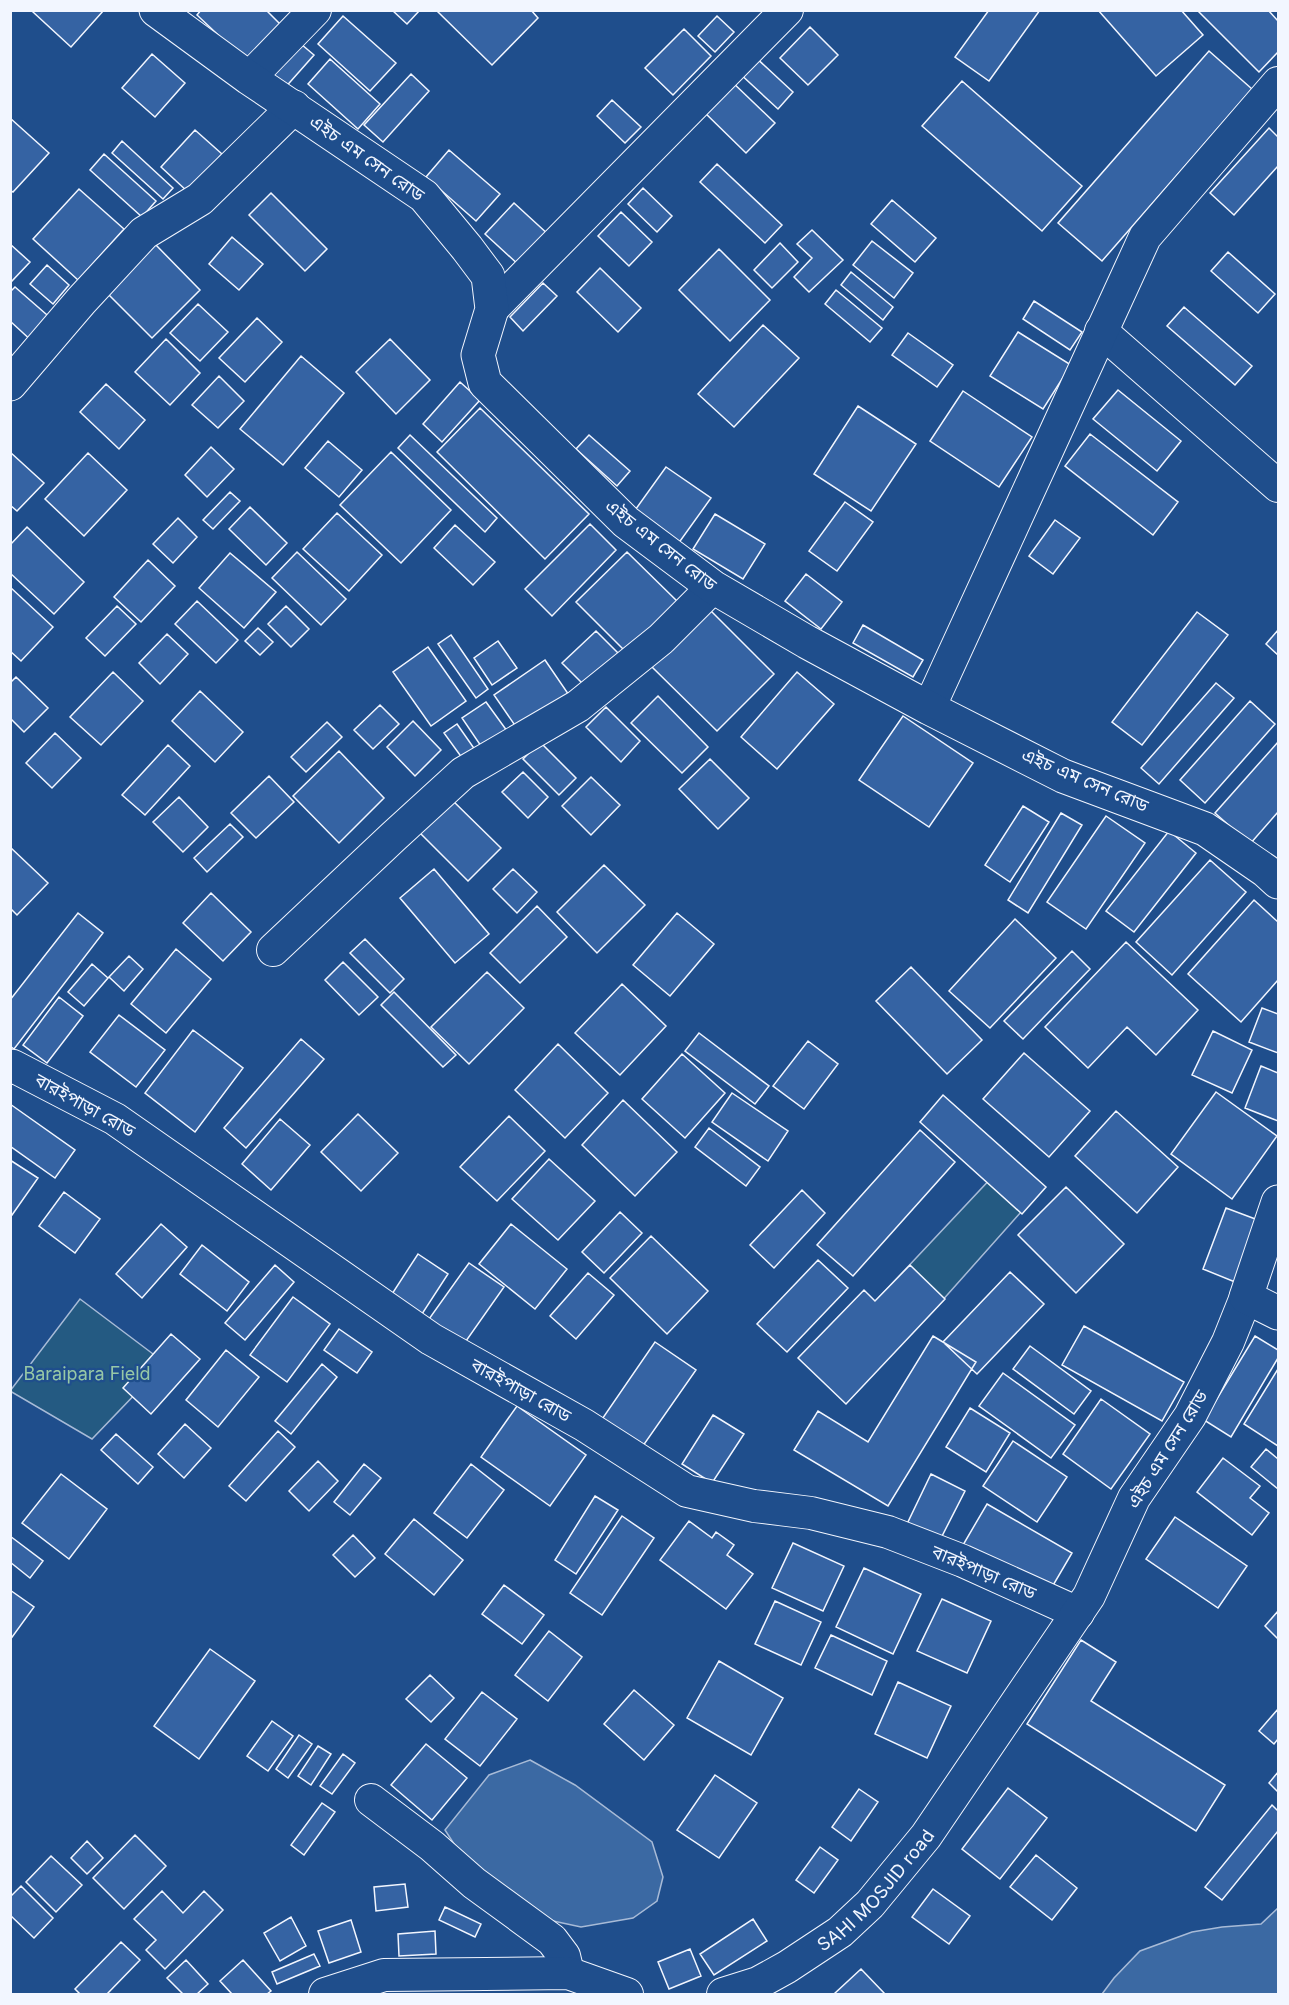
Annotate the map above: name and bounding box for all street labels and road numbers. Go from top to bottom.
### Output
street label: এইচ এম সেন রোড [306,111,429,205]
street label: এইচ এম সেন রোড [601,495,721,595]
street label: এইচ এম সেন রোড [1019,744,1151,816]
street label: বারইপাড়া রোড [30,1068,139,1141]
street label: বারইপাড়া রোড [466,1353,575,1426]
street label: এইচ এম সেন রোড [1122,1386,1212,1512]
street label: বারইপাড়া রোড [928,1540,1039,1603]
street label: SAHI MOSJID road [813,1825,938,1955]

